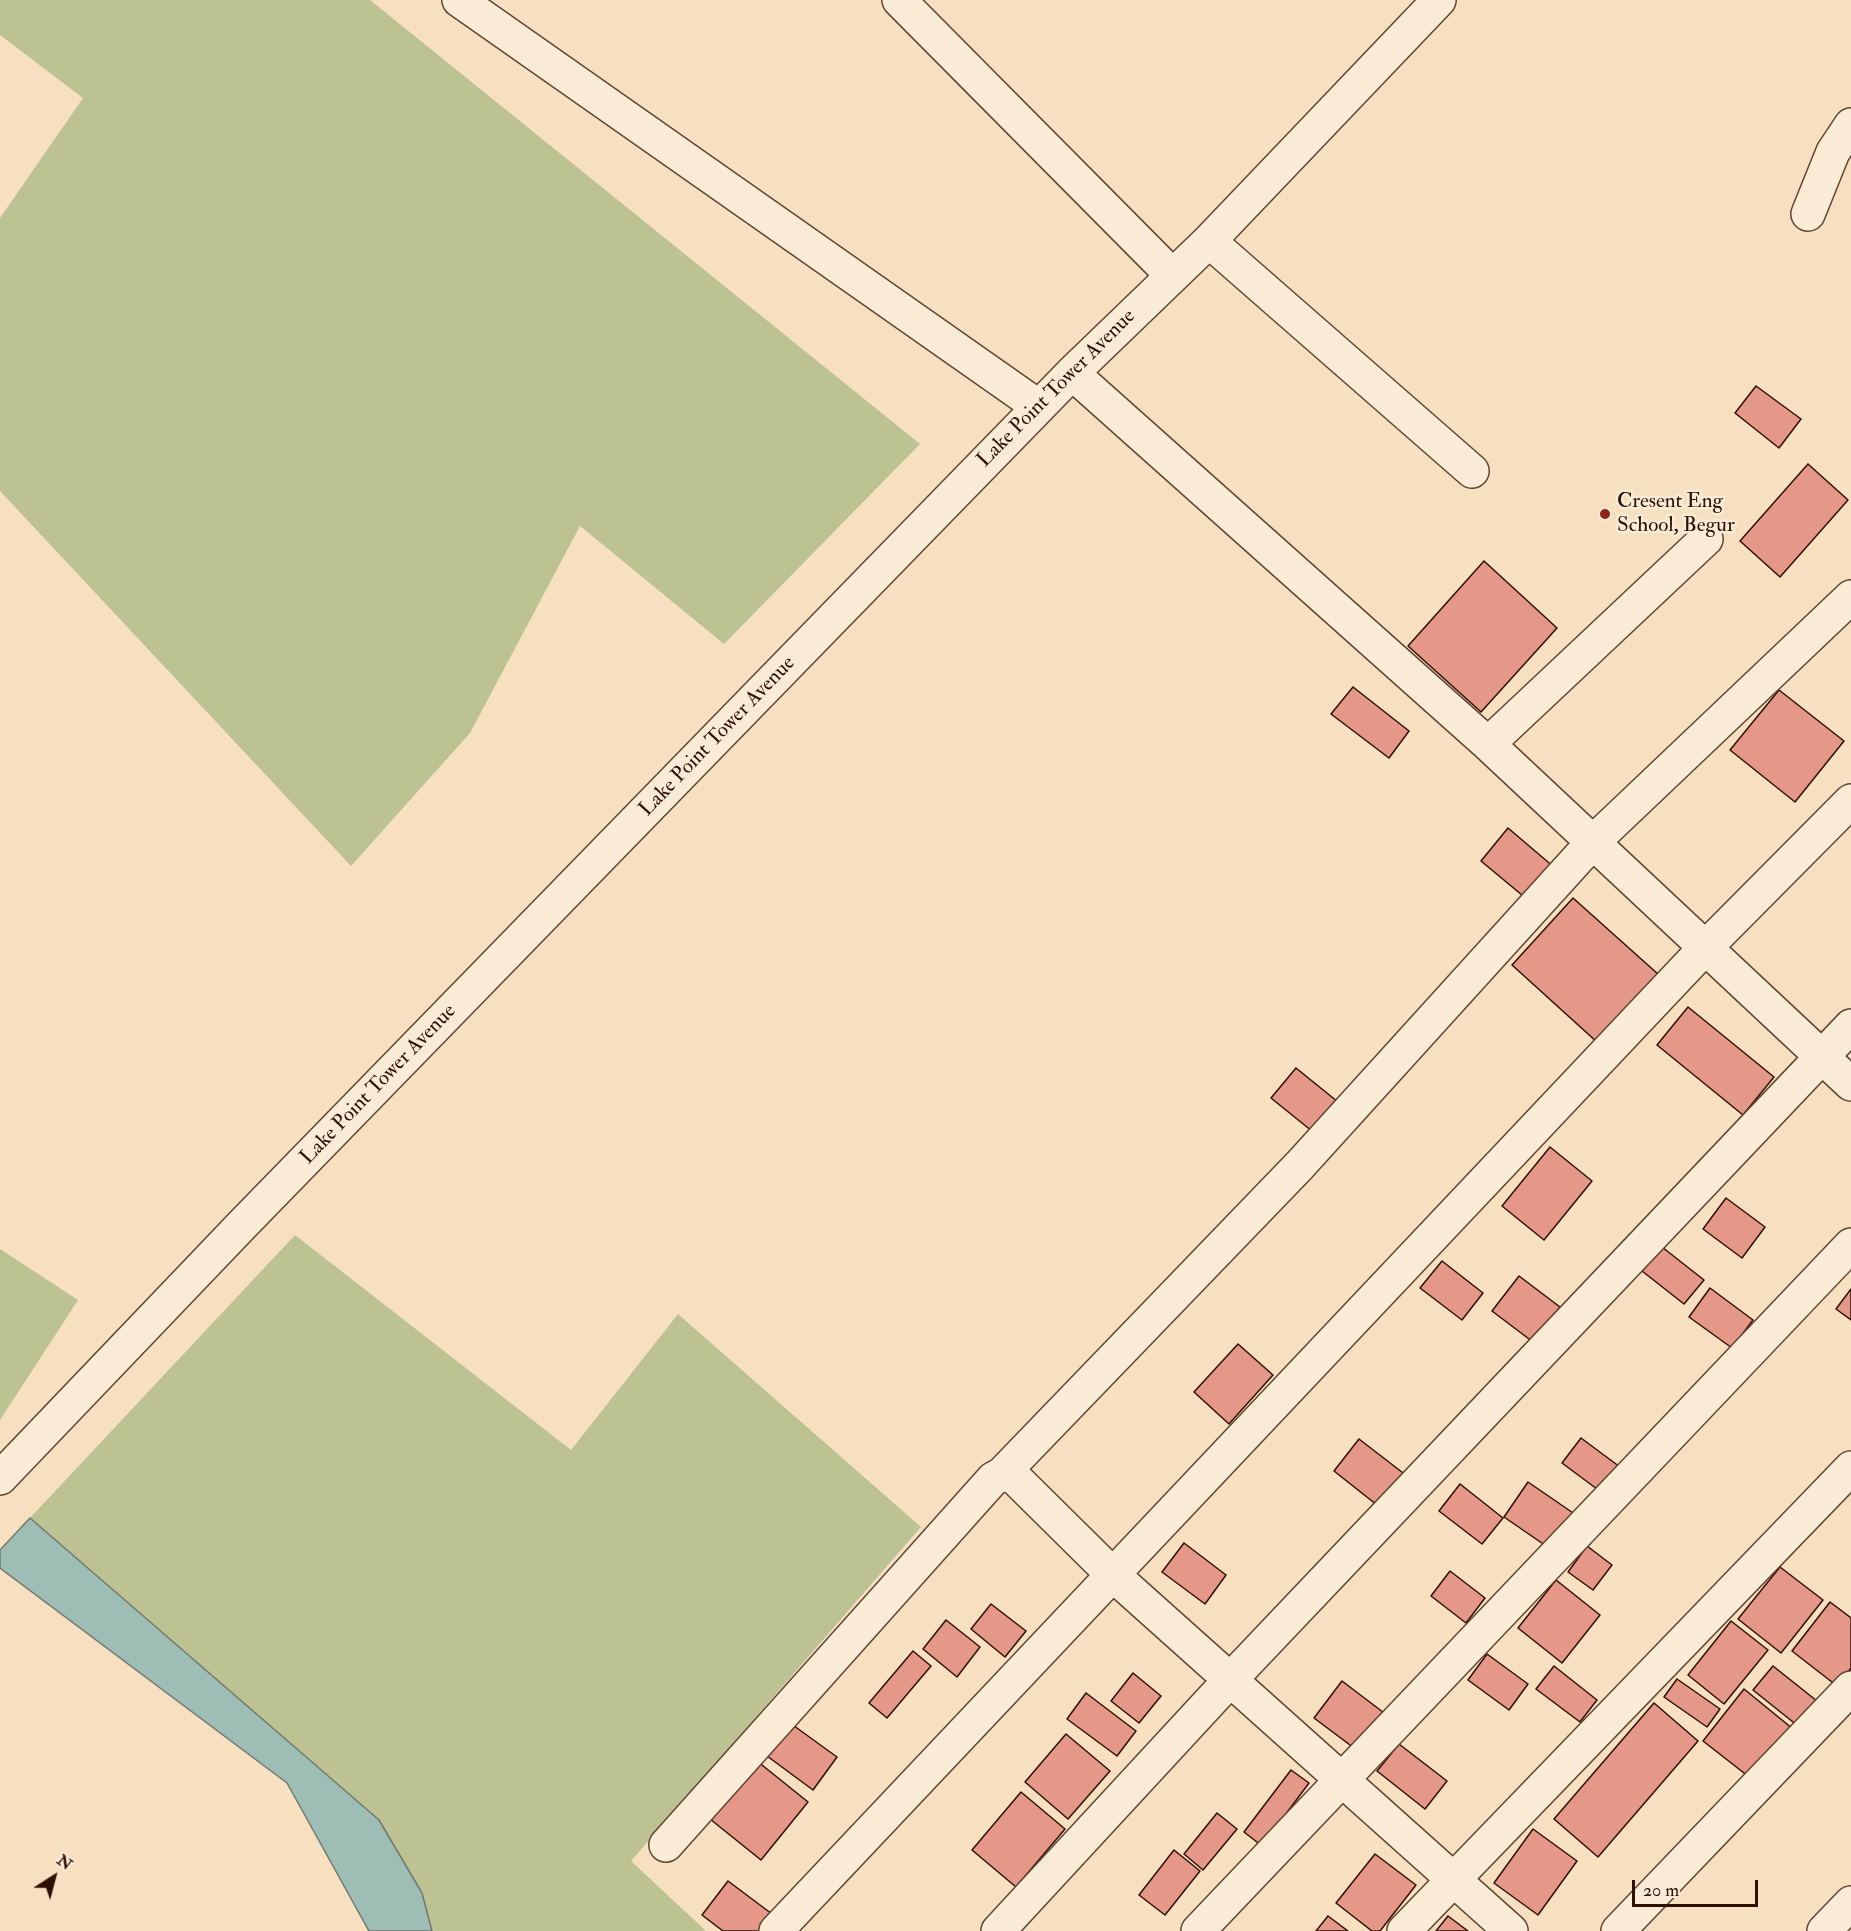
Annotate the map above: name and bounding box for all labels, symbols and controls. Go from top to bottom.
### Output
street label: Lake Point Tower Avenue [973,305,1141,473]
place label: Cresent Eng School, Begur [1617,489,1735,539]
marker: Cresent Eng School, Begur [1598,507,1612,521]
street label: Lake Point Tower Avenue [635,651,801,823]
street label: Lake Point Tower Avenue [296,999,462,1171]
north arrow [24,1847,84,1907]
text: N [53,1850,76,1875]
scale bar [1635,1868,1761,1906]
text: 20 m [1643,1879,1679,1902]

